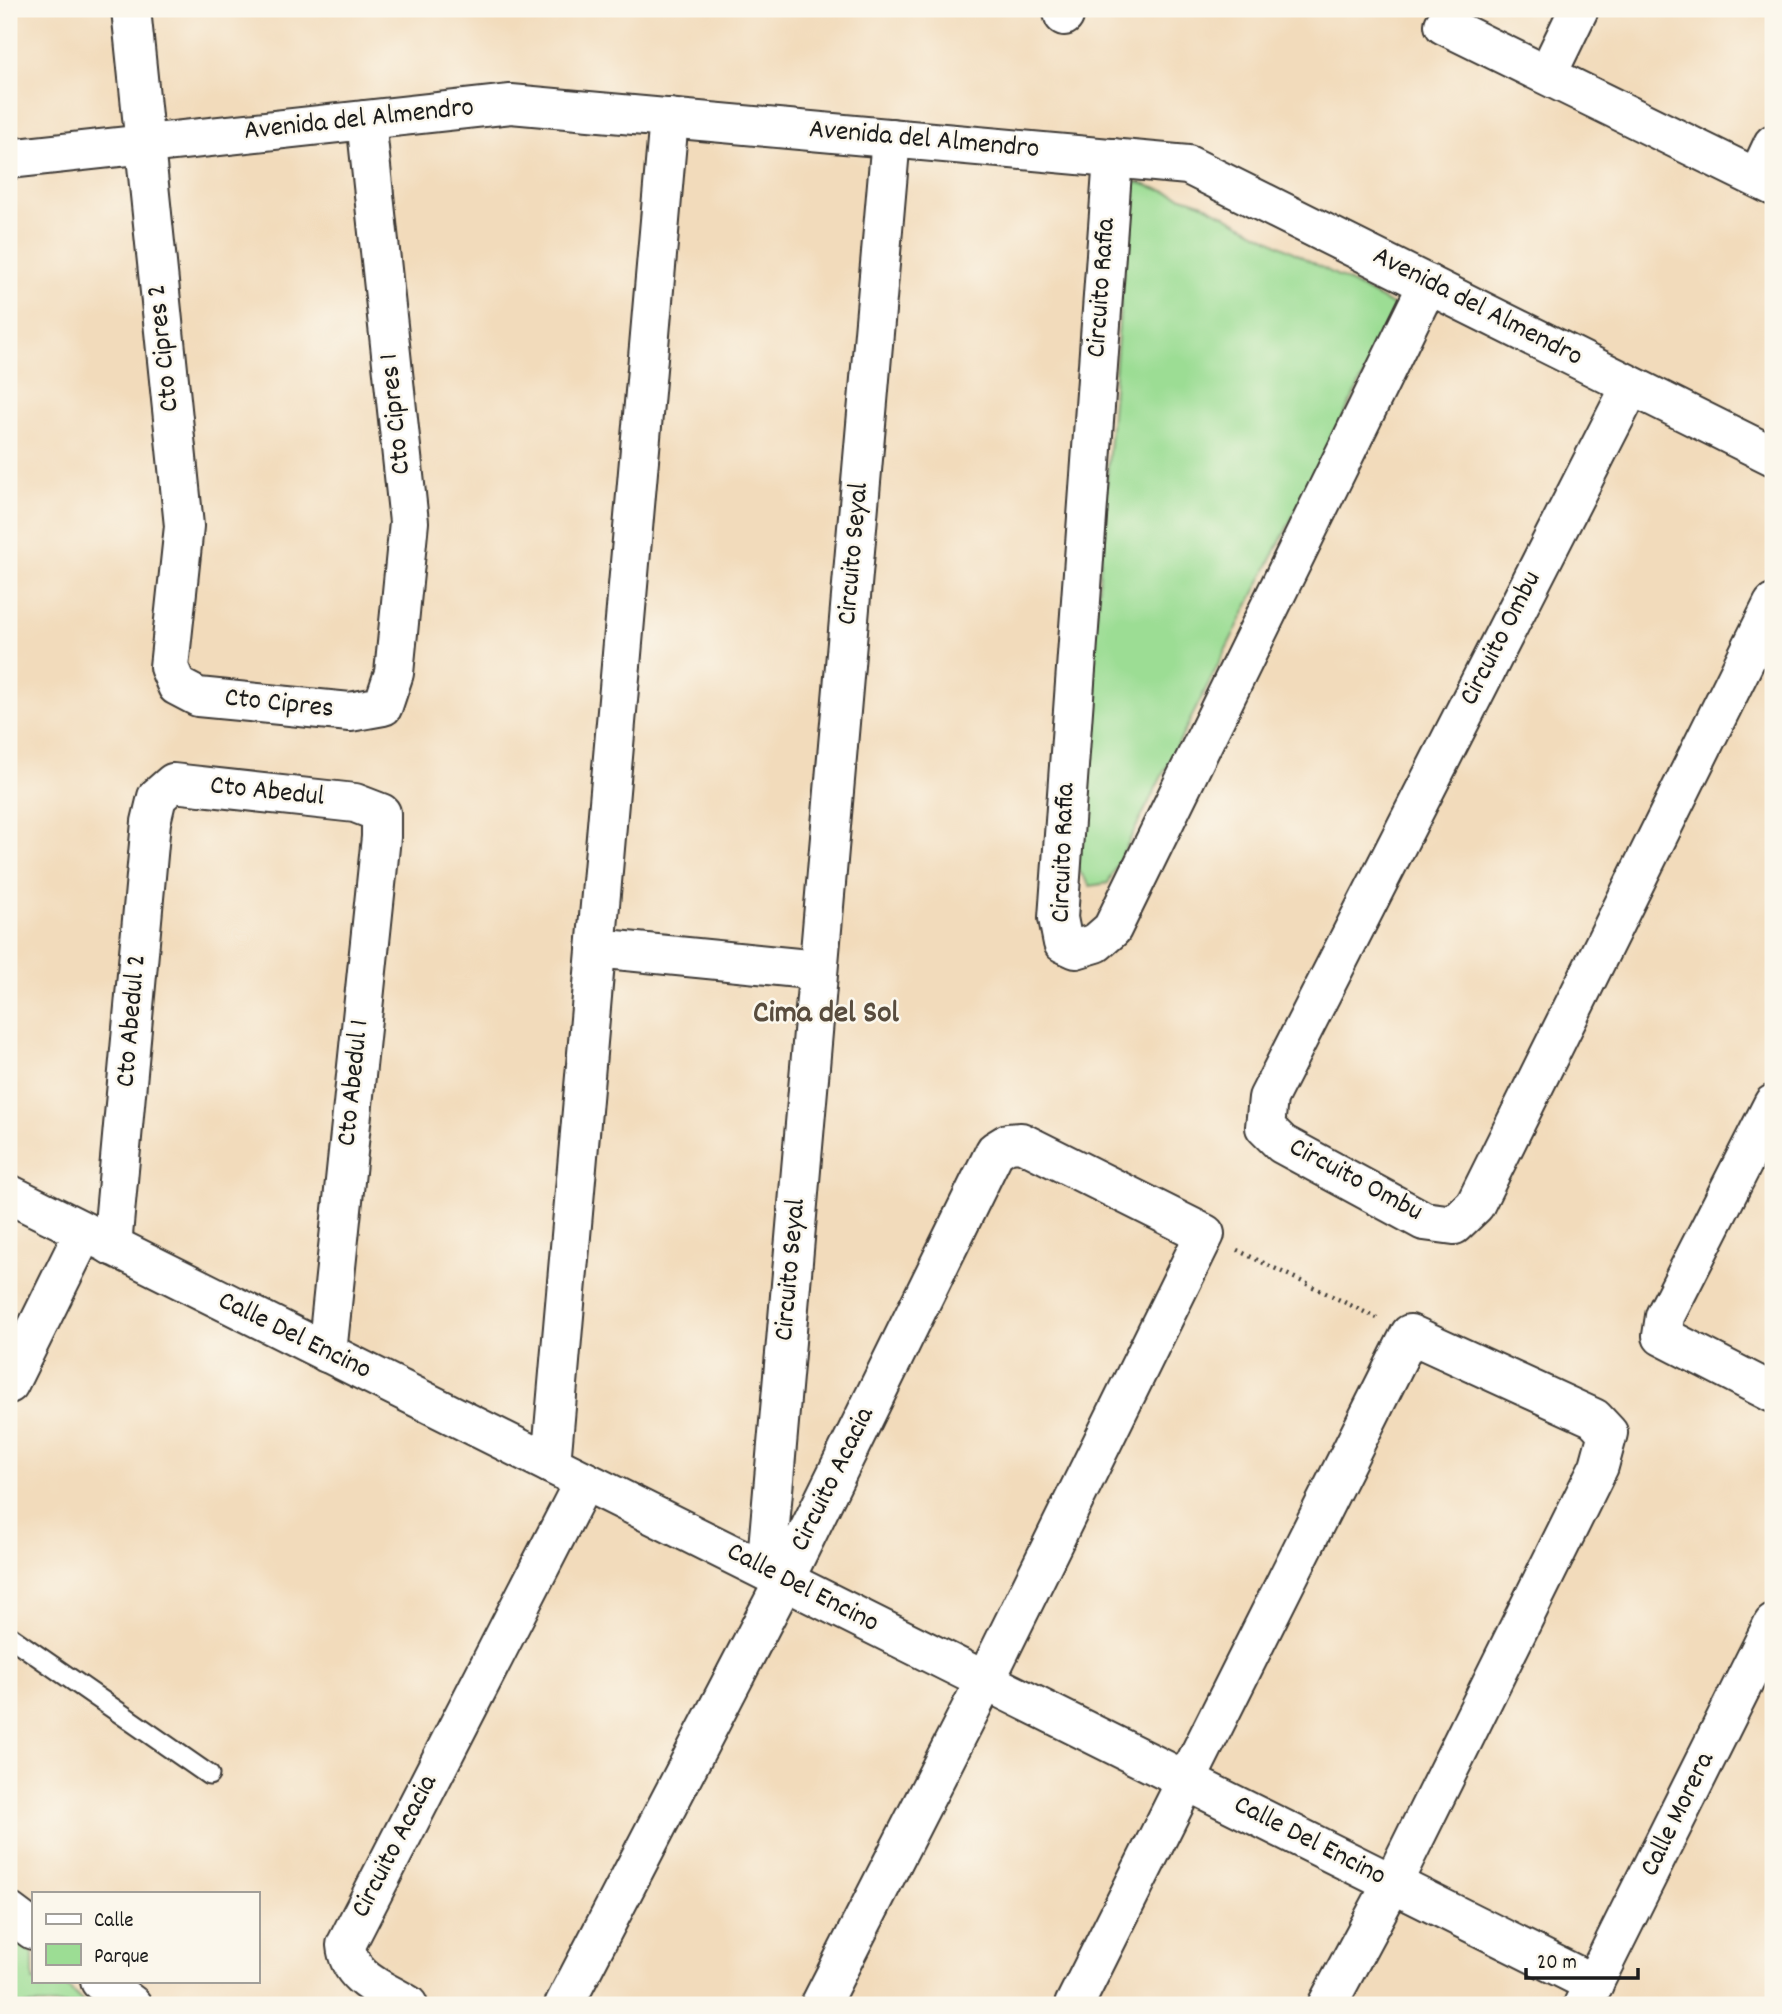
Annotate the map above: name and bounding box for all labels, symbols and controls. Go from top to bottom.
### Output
street label: Avenida del Almendro [242,89,476,153]
street label: Avenida del Almendro [807,111,1041,171]
street label: Circuito Rafia [1078,216,1128,359]
street label: Avenida del Almendro [1365,238,1589,378]
street label: Cto Cipres 2 [138,282,192,414]
street label: Cto Cipres 1 [371,351,423,477]
street label: Circuito Seyal [829,481,881,627]
street label: Circuito Ombu [1451,565,1553,713]
street label: Cto Cipres [223,679,335,731]
street label: Cto Abedul [208,767,326,819]
street label: Circuito Rafia [1043,782,1087,924]
street label: Cto Abedul 2 [107,953,159,1089]
district label: Cima del Sol [753,992,899,1038]
street label: Cto Abedul 1 [328,1018,382,1148]
street label: Circuito Ombu [1281,1129,1429,1233]
street label: Circuito Seyal [766,1197,818,1343]
street label: Calle Del Encino [210,1283,378,1391]
street label: Circuito Acacia [782,1400,887,1559]
street label: Calle Del Encino [719,1533,885,1645]
street label: Calle Morera [1632,1745,1727,1884]
street label: Circuito Acacia [343,1768,450,1926]
street label: Calle Del Encino [1226,1786,1392,1898]
legend [32,1892,259,1982]
text: Calle [94,1907,133,1937]
scale bar [1526,1937,1638,1981]
text: Parque [94,1943,149,1973]
text: 20 m [1537,1949,1577,1979]

